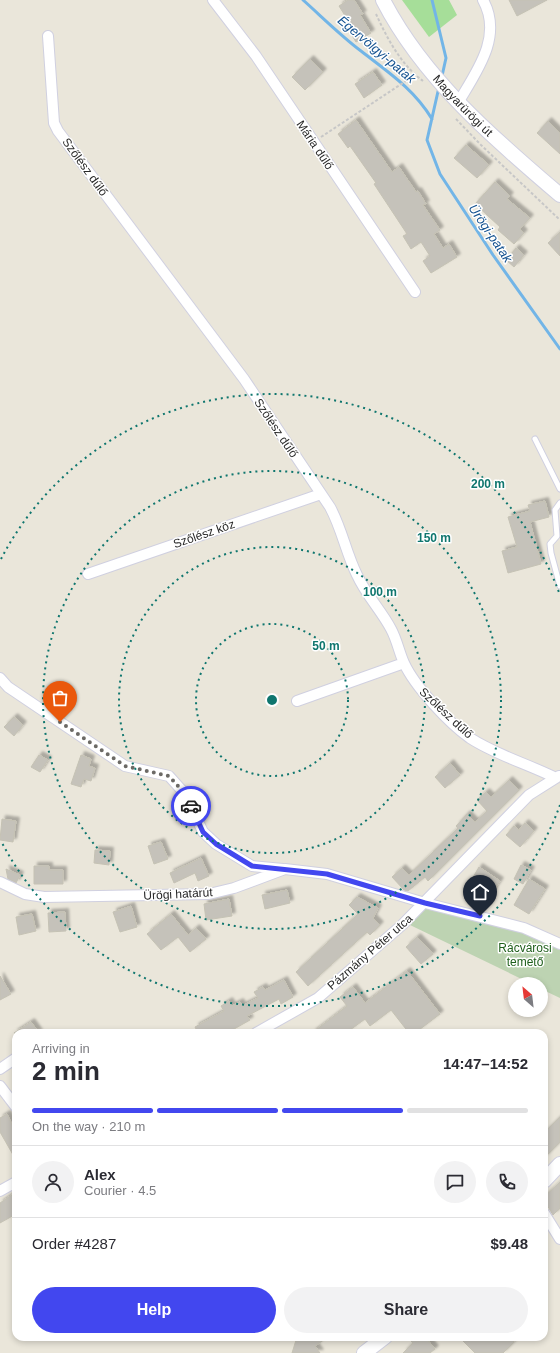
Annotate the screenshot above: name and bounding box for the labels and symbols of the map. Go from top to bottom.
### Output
water label: Égervölgyi-patak [335,13,420,87]
street label: Magyarürögi út [430,72,496,140]
street label: Mária dűlő [294,118,337,172]
street label: Szőlész dűlő [59,135,111,199]
water label: Ürögi-patak [466,201,516,267]
street label: Szőlész dűlő [251,396,301,460]
text: 200 m [471,477,505,491]
street label: Szőlész köz [171,517,237,551]
text: 150 m [417,531,451,545]
text: 100 m [363,585,397,599]
text: 50 m [312,639,340,653]
pin [43,681,77,722]
street label: Szőlész dűlő [416,685,476,742]
centre of rings [265,693,279,707]
courier [171,786,211,826]
pin [463,875,497,916]
street label: Ürögi határút [143,885,214,903]
street label: Pázmány Péter utca [325,911,416,993]
park label: Rácvárosi temető [498,941,552,969]
north arrow [508,977,548,1017]

